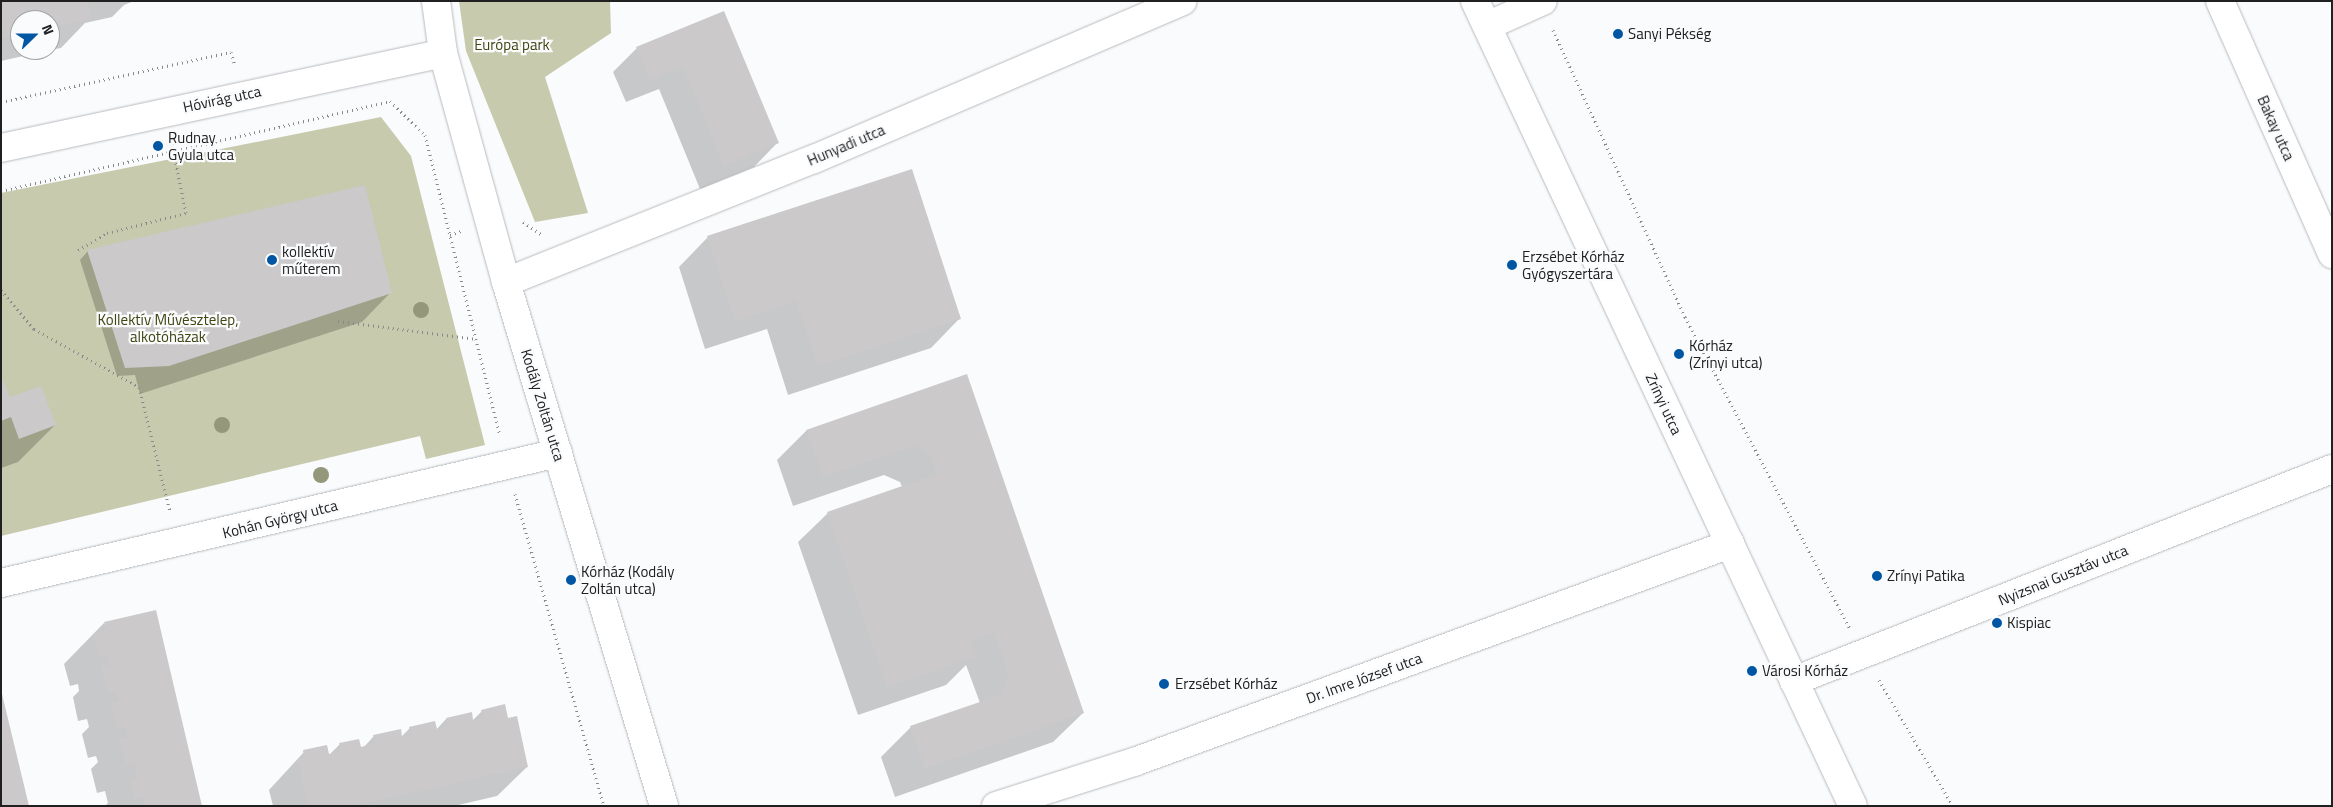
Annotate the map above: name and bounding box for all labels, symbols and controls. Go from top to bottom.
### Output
north arrow [10,10,60,60]
text: N [37,21,60,38]
place label: Sanyi Pékség [1628,25,1711,43]
marker: Sanyi Pékség [1612,28,1624,40]
park label: Európa park [474,36,550,54]
street label: Hóvirág utca [181,82,263,116]
street label: Bakay utca [2254,93,2298,163]
street label: Hunyadi utca [805,121,887,169]
place label: Rudnay Gyula utca [168,128,234,163]
marker: Rudnay Gyula utca [152,140,164,152]
place label: kollektív műterem [282,242,340,277]
place label: Erzsébet Kórház Gyógyszertára [1522,247,1625,282]
marker: kollektív műterem [266,254,278,266]
marker: Erzsébet Kórház Gyógyszertára [1506,259,1518,271]
park label: Kollektív Művésztelep, alkotóházak [97,310,239,345]
place label: Kórház (Zrínyi utca) [1689,336,1762,371]
street label: Kodály Zoltán utca [517,347,569,463]
marker: Kórház (Zrínyi utca) [1673,348,1685,360]
street label: Zrínyi utca [1642,371,1686,437]
street label: Kohán György utca [221,496,339,542]
street label: Nyizsnai Gusztáv utca [1996,541,2130,609]
place label: Kórház (Kodály Zoltán utca) [581,562,674,597]
place label: Zrínyi Patika [1887,567,1965,585]
marker: Zrínyi Patika [1871,570,1883,582]
marker: Kórház (Kodály Zoltán utca) [565,574,577,586]
place label: Kispiac [2007,614,2051,632]
marker: Kispiac [1991,617,2003,629]
street label: Dr. Imre József utca [1304,649,1424,707]
place label: Városi Kórház [1762,662,1848,680]
marker: Városi Kórház [1746,665,1758,677]
place label: Erzsébet Kórház [1175,675,1278,693]
marker: Erzsébet Kórház [1157,677,1171,691]

